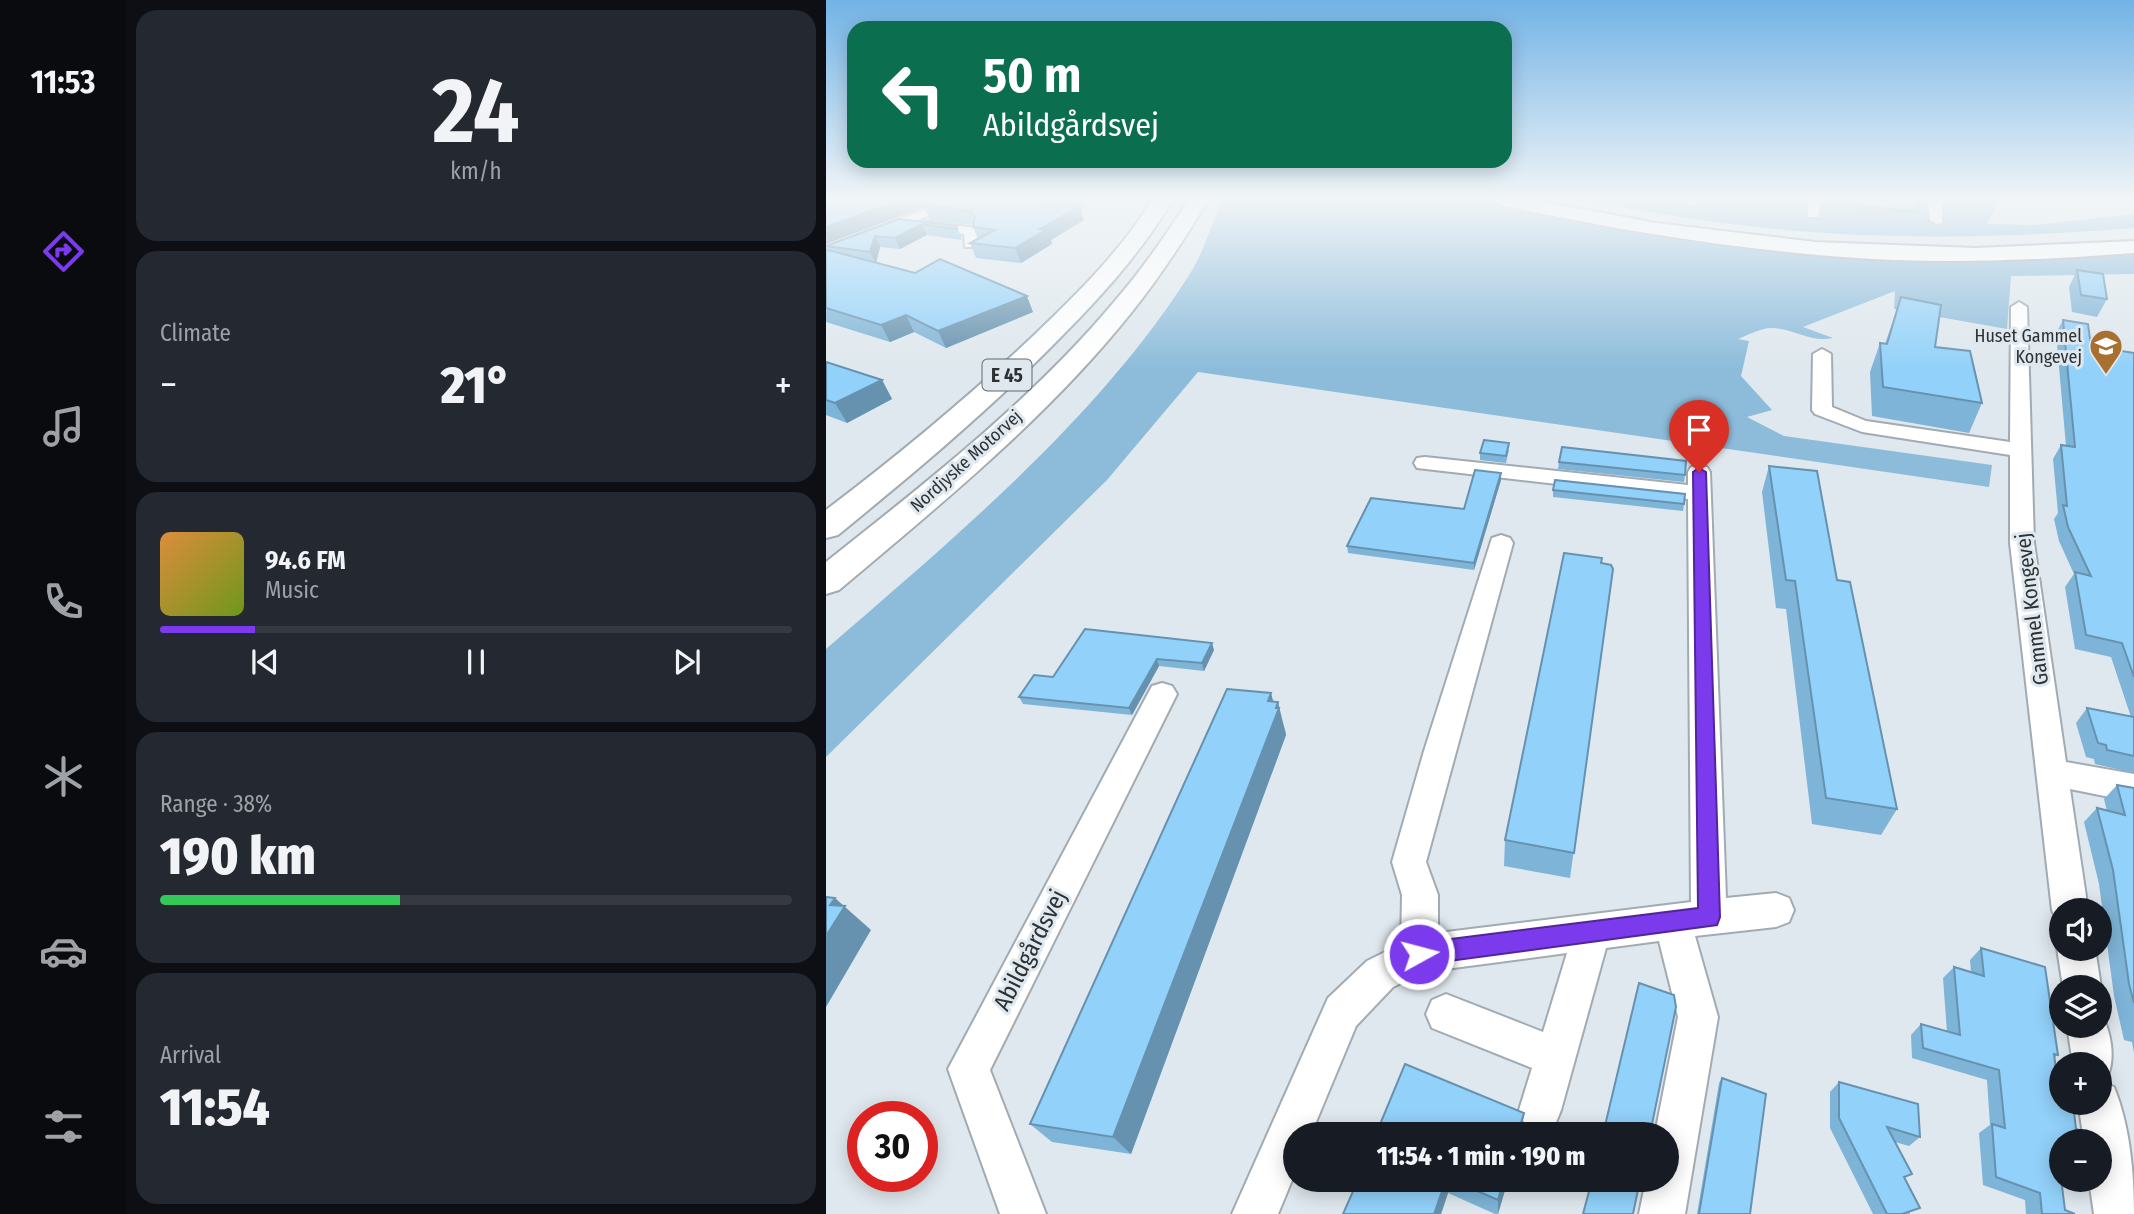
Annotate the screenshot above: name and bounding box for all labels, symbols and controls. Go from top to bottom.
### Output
text: 50 m [983,46,1081,105]
icon: left [868,49,959,140]
text: 24 [432,57,520,166]
text: 11:53 [31,63,95,101]
text: Abildgårdsvej [983,106,1159,144]
text: km/h [450,157,502,185]
icon: directions [39,227,88,276]
text: Climate [160,319,231,347]
place label: Huset Gammel Kongevej [1975,325,2082,368]
school or university icon: Huset Gammel Kongevej [2087,327,2125,376]
text: 21° [441,354,511,417]
road number: E 45 [982,360,1032,390]
text: − [160,362,177,408]
text: + [775,362,792,408]
pin [1669,400,1729,472]
icon: music [39,402,88,451]
street label: Nordjyske Motorvej [906,405,1026,517]
icon: arrive [1680,411,1718,449]
street label: Gammel Kongevej [2010,531,2054,687]
text: 94.6 FM [265,545,346,576]
text: Music [265,576,319,604]
icon: phone [39,577,88,626]
icon: previous [246,643,284,681]
icon: pause [457,643,495,681]
icon: next [668,643,706,681]
icon: climate [39,752,88,801]
text: Range · 38% [160,790,272,818]
text: 190 km [160,825,316,888]
street label: Abildgårdsvej [988,885,1072,1015]
map controls [2049,898,2112,1192]
button: sound [2049,898,2112,961]
position arrow [1382,917,1456,991]
icon: car [39,927,88,976]
button: layers [2049,975,2112,1038]
text: Arrival [160,1041,221,1069]
button: + [2049,1052,2112,1115]
text: 11:54 [160,1076,270,1139]
speed limit sign: 30 [847,1101,938,1192]
icon: filters [39,1102,88,1151]
button: − [2049,1129,2112,1192]
text: 11:54 · 1 min · 190 m [1377,1141,1585,1172]

